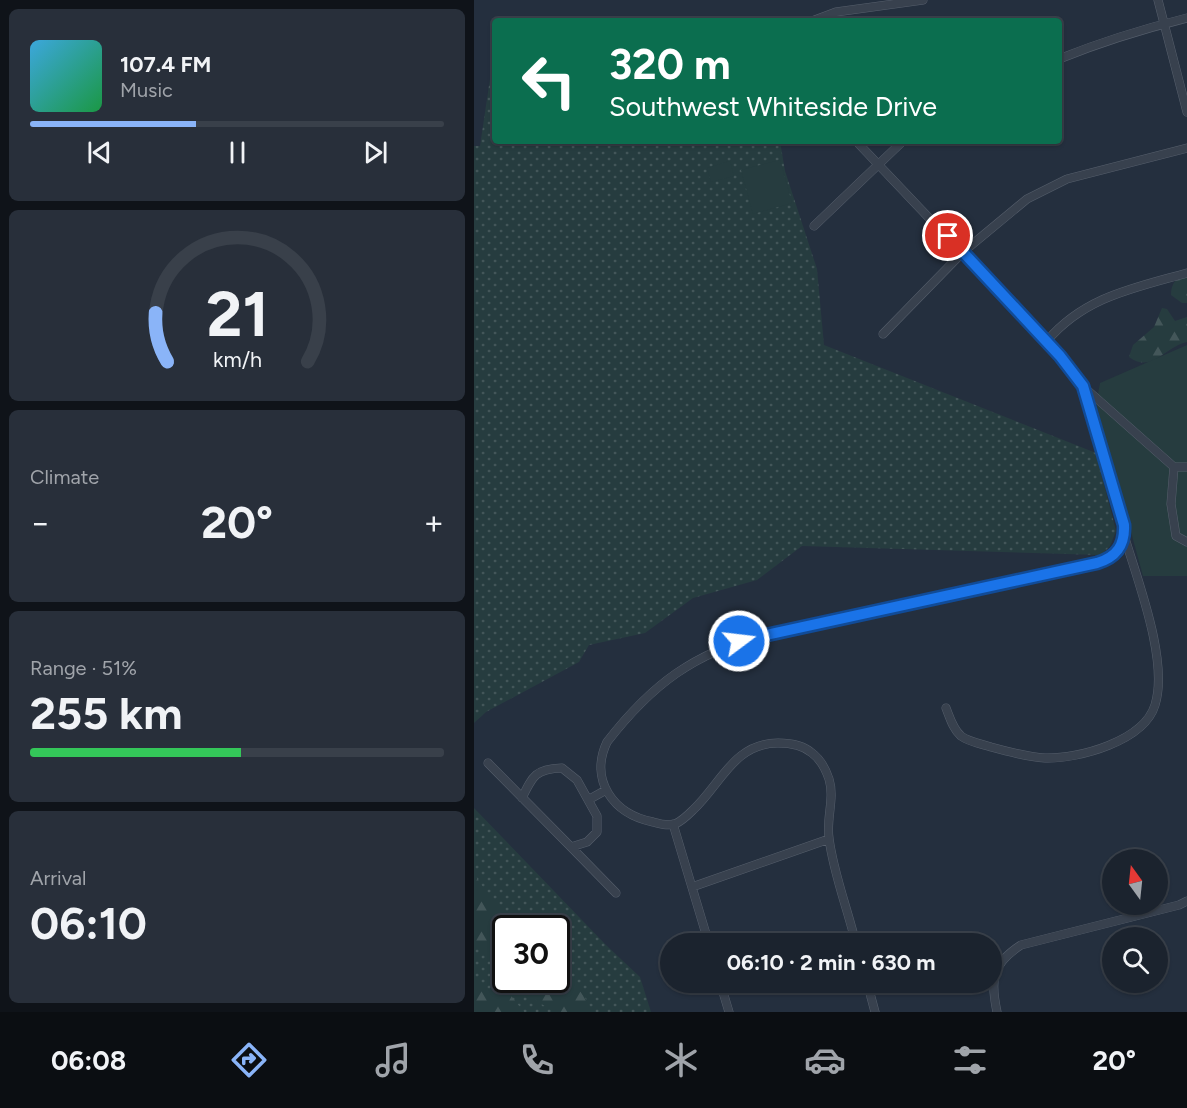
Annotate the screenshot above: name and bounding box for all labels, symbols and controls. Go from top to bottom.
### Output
text: 320 m [609,39,731,90]
icon: left [510,42,588,120]
text: 107.4 FM [120,51,211,78]
text: Music [120,78,173,102]
text: Southwest Whiteside Drive [609,90,937,123]
icon: previous [83,136,116,169]
icon: pause [221,136,254,169]
icon: next [359,136,392,169]
pin [922,210,973,261]
icon: arrive [931,219,964,252]
text: 21 [206,278,268,353]
text: km/h [213,348,261,373]
text: Climate [30,465,99,489]
text: 20° [201,495,273,549]
text: − [30,503,51,542]
text: + [423,503,444,542]
position arrow [707,609,771,673]
text: Range · 51% [30,656,137,680]
text: 255 km [30,686,183,740]
north arrow [1102,849,1168,915]
map controls [1102,849,1168,993]
text: Arrival [30,866,86,890]
text: 06:10 [30,896,147,950]
speed limit sign: 30 [492,915,570,993]
button: search [1102,927,1168,993]
text: 06:10 · 2 min · 630 m [727,949,935,976]
icon: directions [228,1039,270,1081]
icon: music [372,1039,414,1081]
icon: phone [516,1039,558,1081]
icon: climate [660,1039,702,1081]
icon: car [804,1039,846,1081]
icon: filters [949,1039,991,1081]
text: 06:08 [51,1044,126,1077]
text: 20° [1093,1044,1136,1077]

